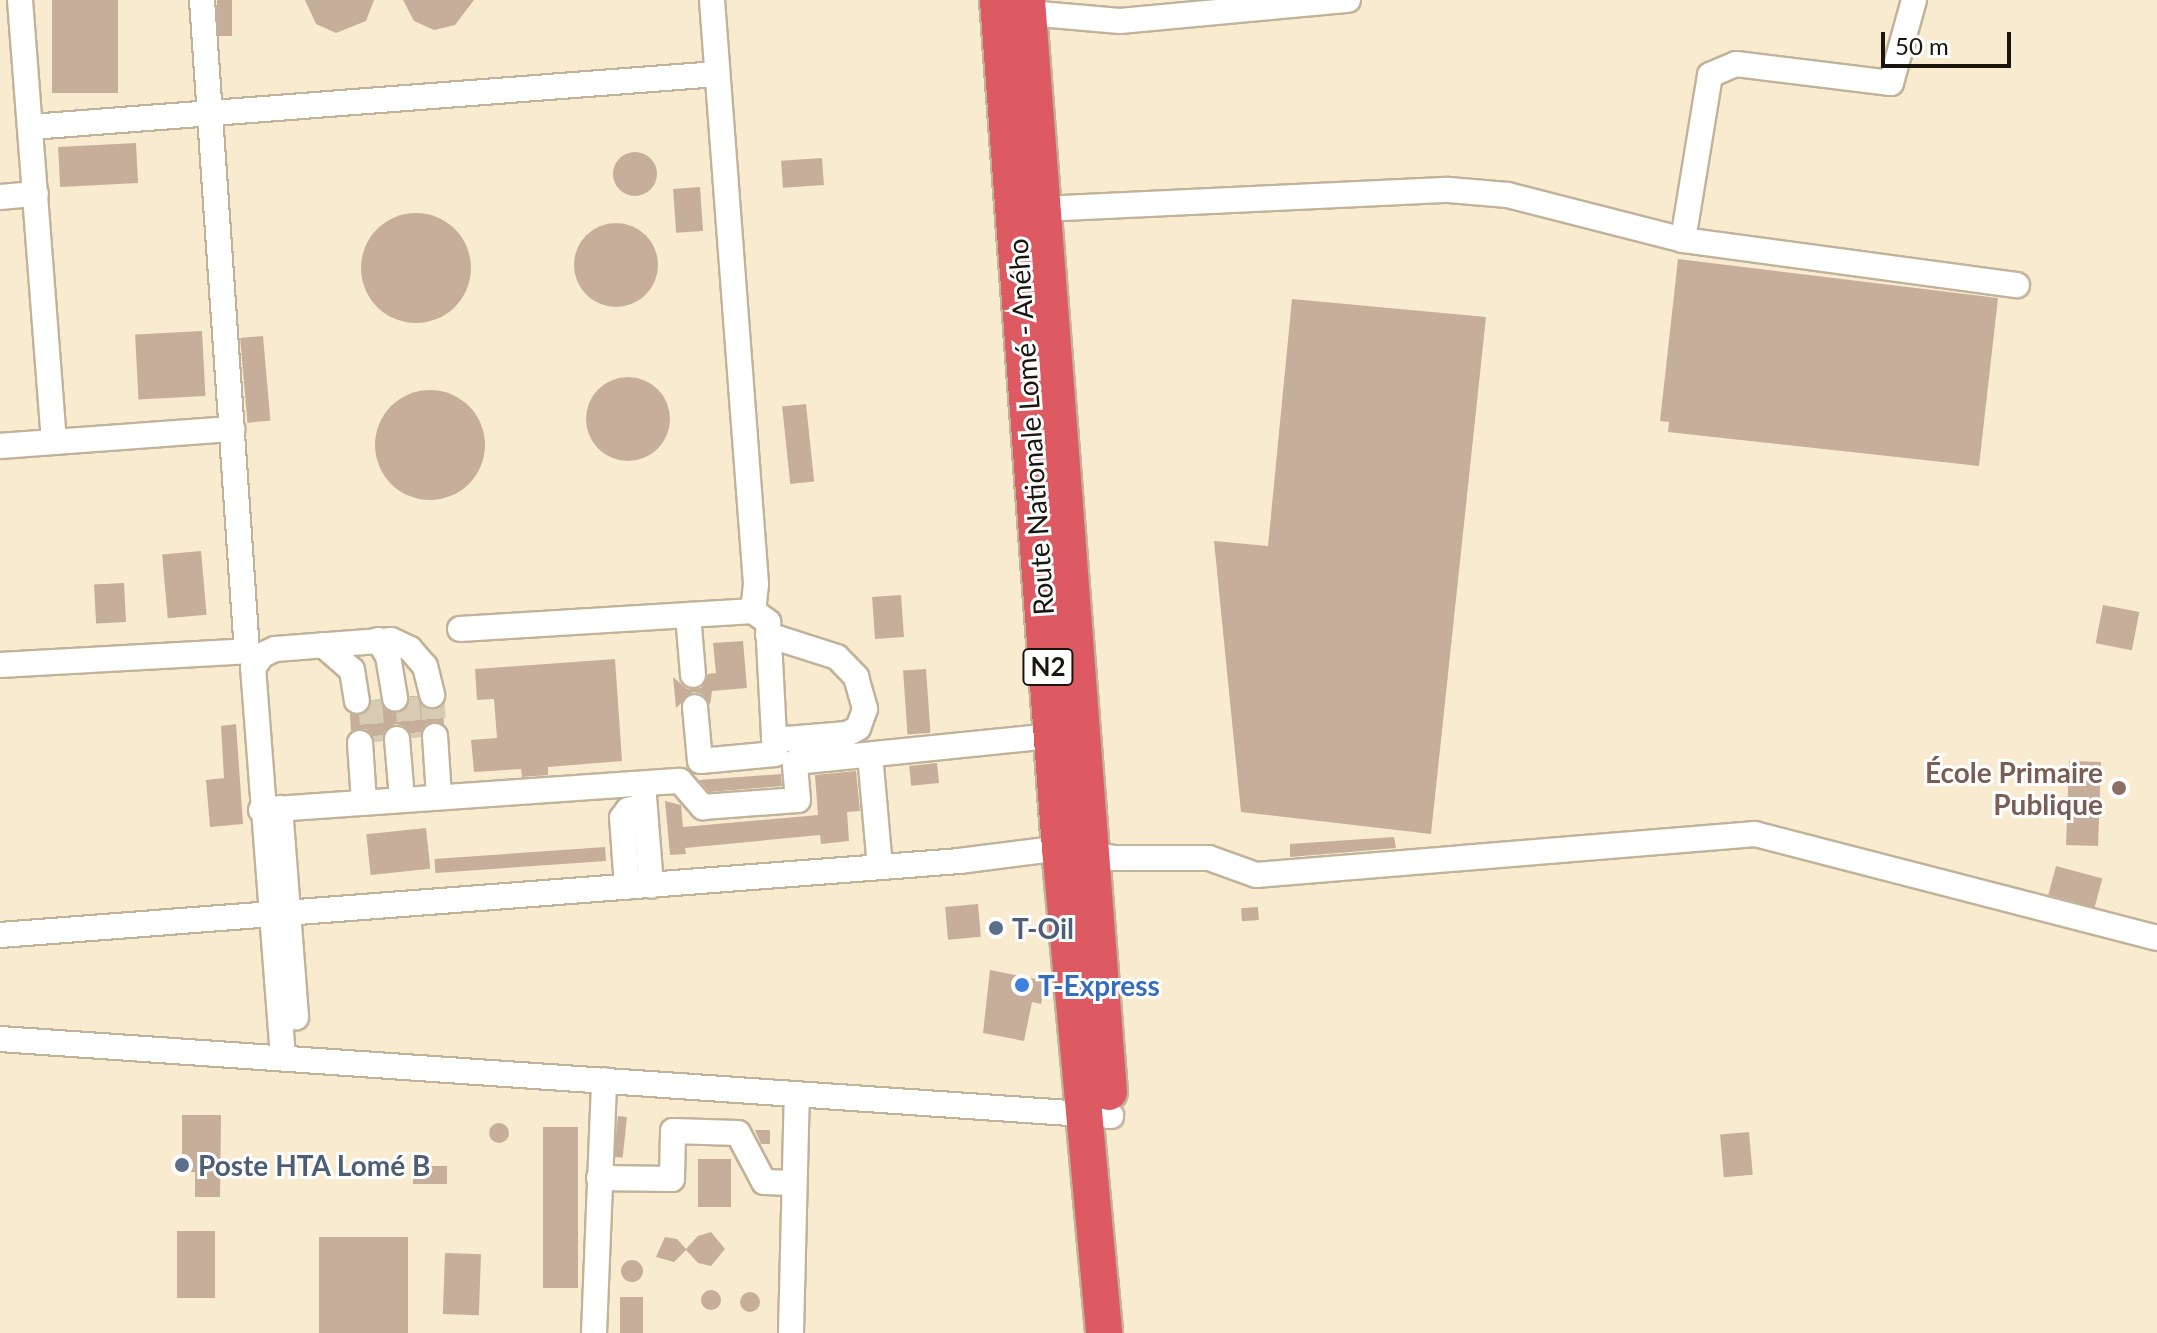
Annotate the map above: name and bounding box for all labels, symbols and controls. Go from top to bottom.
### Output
scale bar [1885,16,2015,66]
text: 50 m [1895,31,1949,60]
street label: Route Nationale Lomé - Aného [1000,237,1060,617]
road number: N2 [1022,645,1074,689]
place label: École Primaire Publique [1925,755,2103,821]
marker: École Primaire Publique [2110,779,2128,797]
place label: T-Oil [1012,911,1074,945]
marker: T-Oil [987,919,1005,937]
place label: T-Express [1038,968,1160,1002]
marker: T-Express [1013,976,1031,994]
place label: Poste HTA Lomé B [198,1148,431,1182]
marker: Poste HTA Lomé B [173,1156,191,1174]

